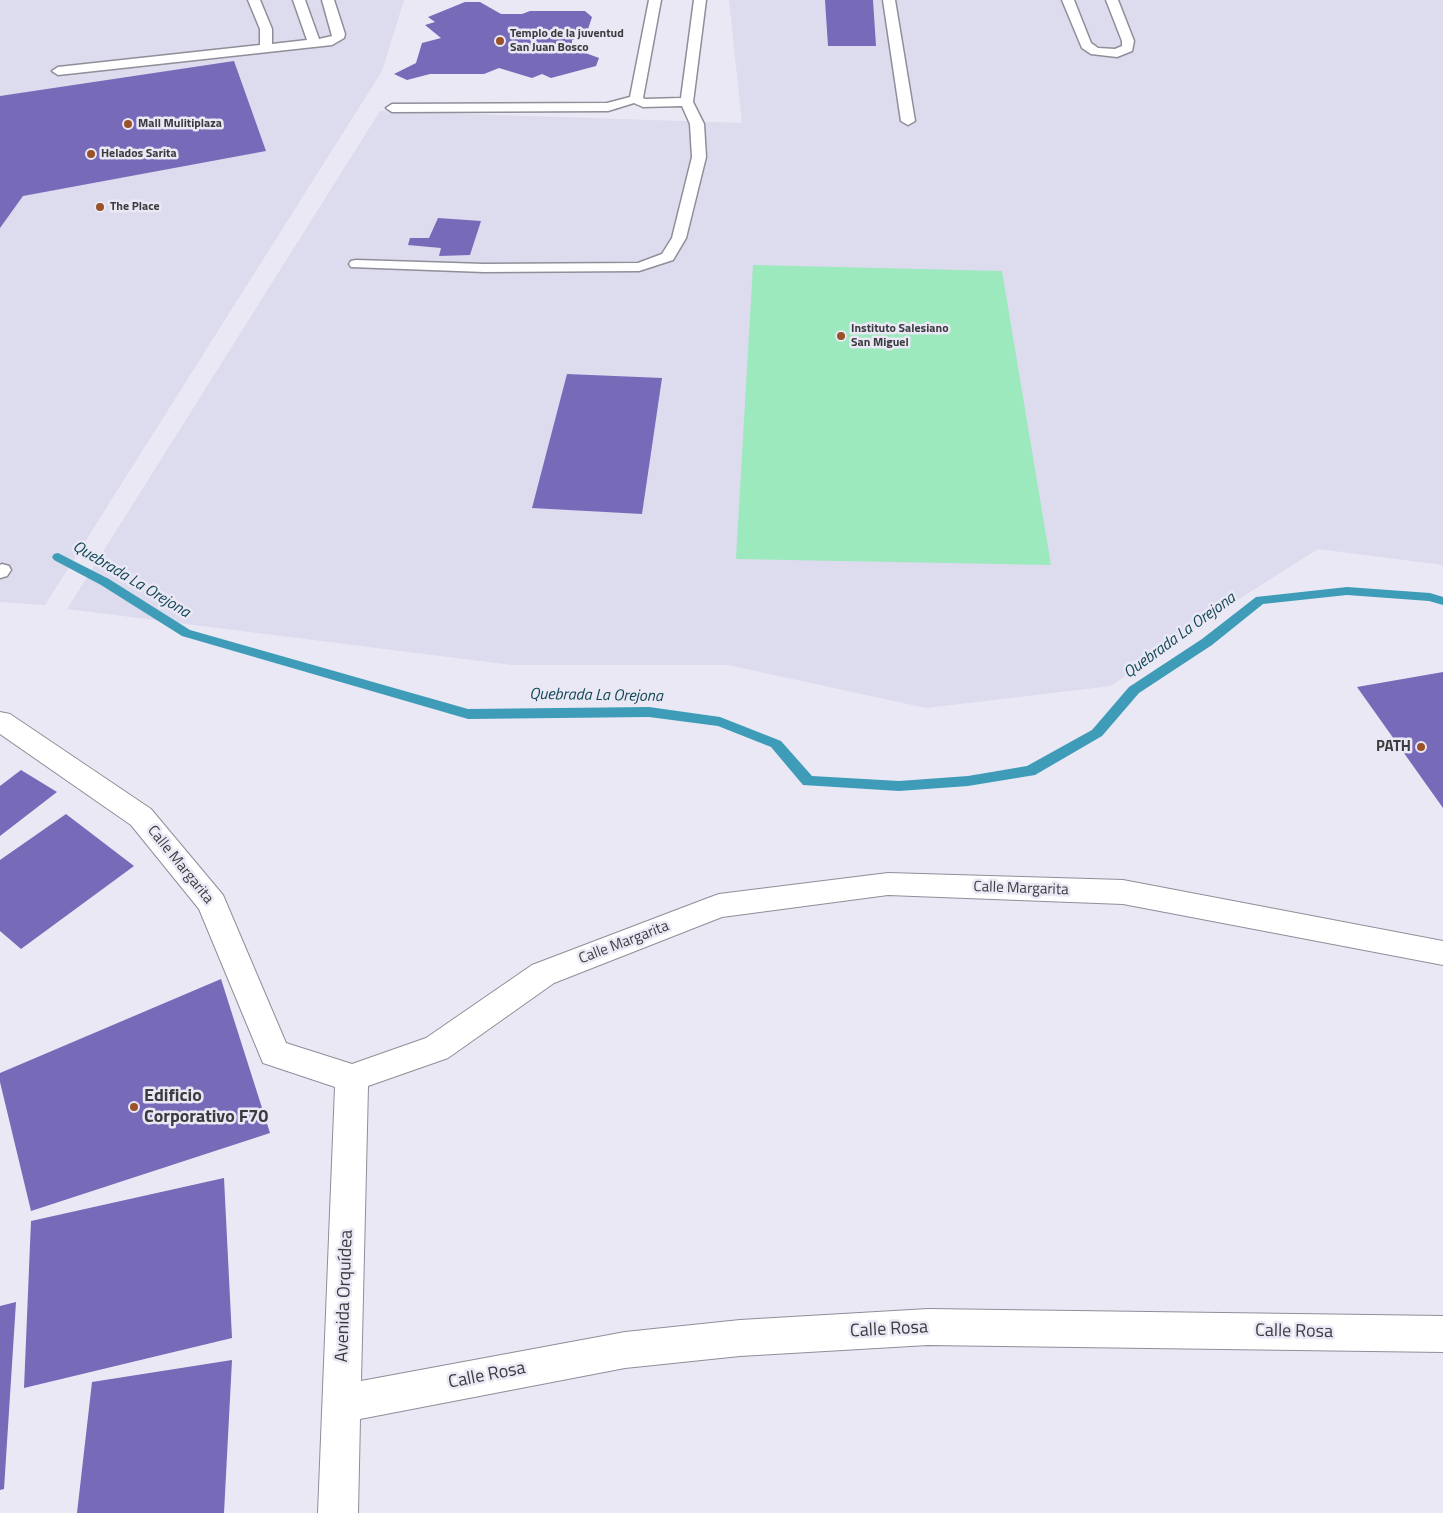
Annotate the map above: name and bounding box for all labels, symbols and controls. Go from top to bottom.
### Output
place label: Templo de la juventud San Juan Bosco [510,27,624,55]
marker: Templo de la juventud San Juan Bosco [494,35,506,47]
place label: Mall Mulitiplaza [138,117,222,131]
marker: Mall Mulitiplaza [122,118,134,130]
place label: Helados Sarita [101,147,177,161]
marker: Helados Sarita [85,148,97,160]
place label: The Place [110,200,160,214]
marker: The Place [94,201,106,213]
place label: Instituto Salesiano San Miguel [851,322,949,350]
marker: Instituto Salesiano San Miguel [835,330,847,342]
water label: Quebrada La Orejona [69,537,193,623]
water label: Quebrada La Orejona [1120,589,1240,683]
water label: Quebrada La Orejona [529,685,663,707]
place label: PATH [1376,738,1411,756]
marker: PATH [1415,741,1427,753]
street label: Calle Margarita [143,822,217,908]
street label: Calle Margarita [973,878,1069,900]
street label: Calle Margarita [576,918,672,968]
place label: Edificio Corporativo F70 [144,1086,268,1128]
marker: Edificio Corporativo F70 [128,1101,140,1113]
street label: Avenida Orquídea [332,1229,358,1363]
street label: Calle Rosa [849,1317,929,1343]
street label: Calle Rosa [1255,1321,1333,1343]
street label: Calle Rosa [447,1358,527,1394]

